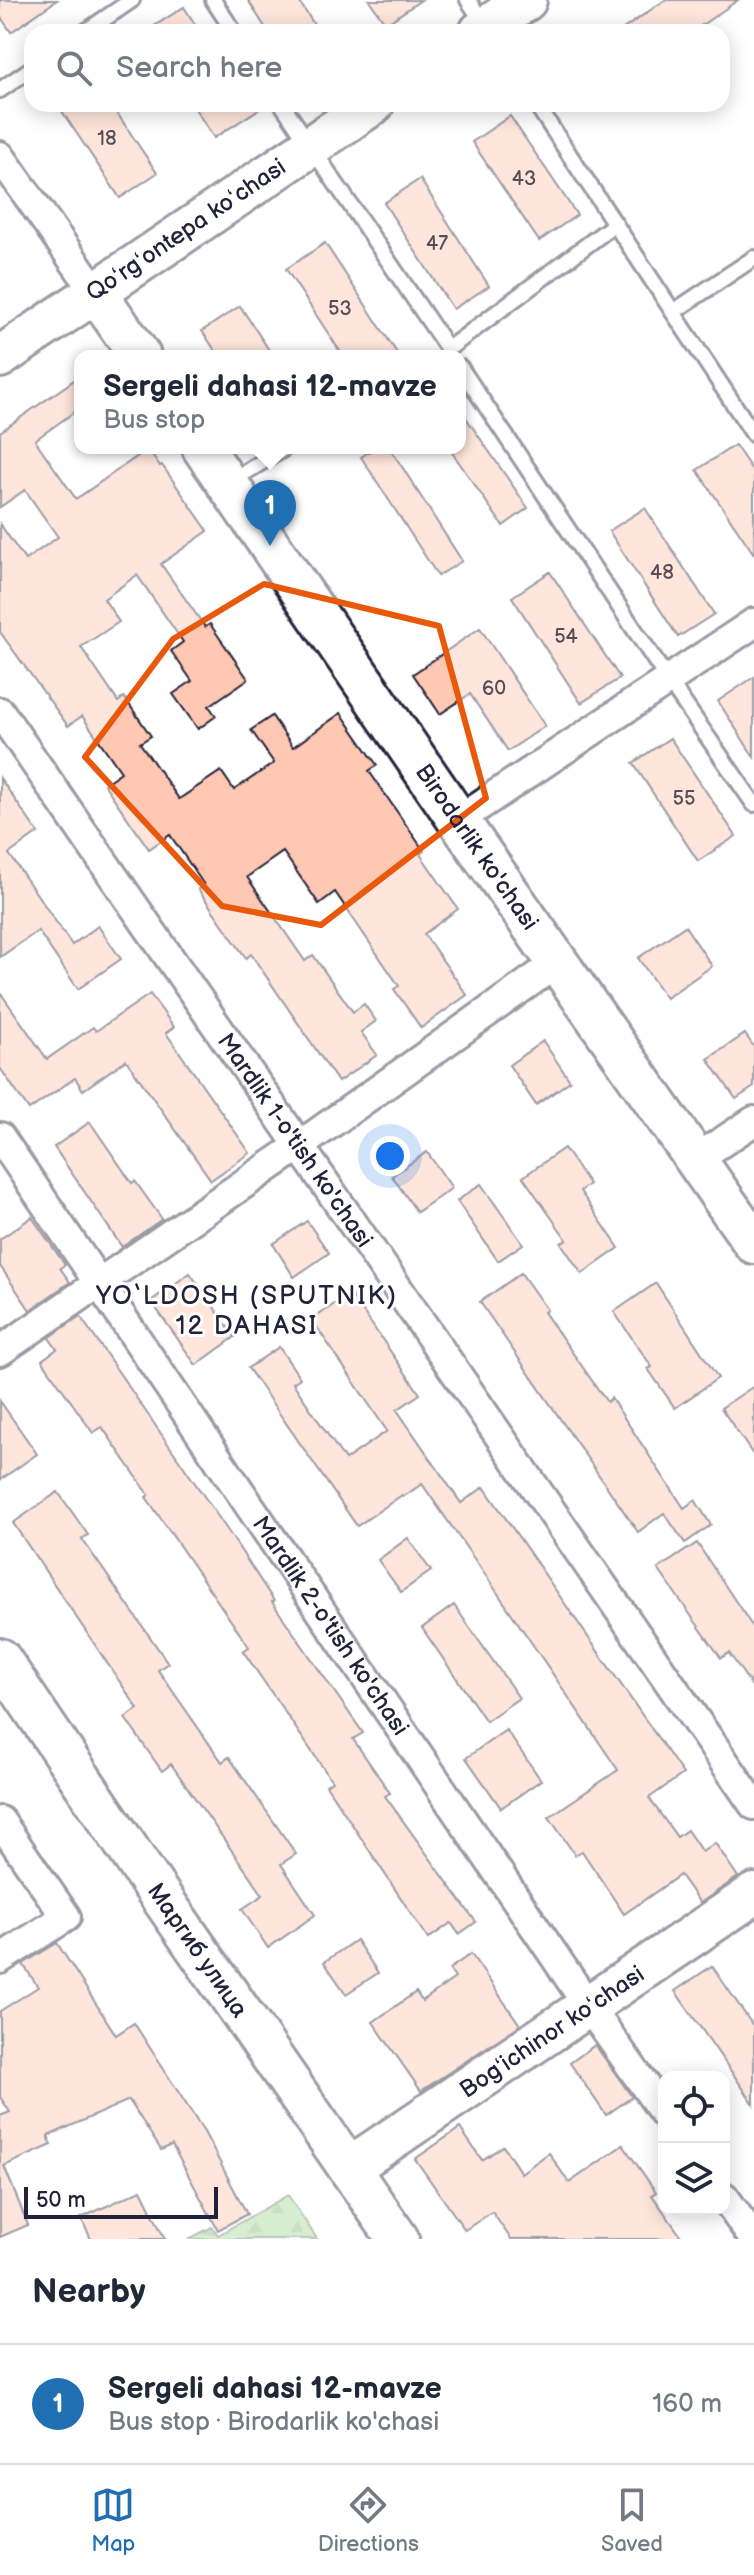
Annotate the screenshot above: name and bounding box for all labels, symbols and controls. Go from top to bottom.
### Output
search box [24,24,730,112]
icon: search [52,46,96,90]
text: Search here [116,50,282,86]
house number: 18 [97,127,117,151]
street label: Qoʻrgʻontepa koʻchasi [81,152,291,308]
house number: 43 [512,167,536,191]
house number: 47 [426,232,448,256]
house number: 53 [328,297,352,321]
popup [74,350,466,454]
text: Sergeli dahasi 12-mavze [103,369,437,405]
text: Bus stop [103,405,205,436]
pin: 1 [244,480,296,546]
house number: 48 [650,561,674,585]
house number: 54 [554,625,578,649]
house number: 60 [482,677,506,701]
street label: Birodarlik ko'chasi [409,758,545,936]
house number: 55 [673,787,695,811]
street label: Mardlik 1-o'tish ko'chasi [211,1027,379,1253]
your location [370,1136,410,1176]
district label: YO‘LDOSH (SPUTNIK) 12 DAHASI [95,1281,398,1342]
street label: Mardlik 2-o'tish ko'chasi [246,1510,415,1741]
street label: Маргиб улица [141,1877,254,2023]
street label: Bogʻichinor koʻchasi [454,1960,650,2104]
map controls [658,2071,730,2215]
button: locate [658,2071,730,2143]
button: layers [658,2143,730,2215]
scale bar [24,2183,218,2219]
text: 50 m [36,2187,86,2214]
text: Nearby [32,2271,146,2312]
text: Sergeli dahasi 12-mavze [108,2371,442,2407]
text: 1 [53,2389,63,2420]
text: 160 m [652,2389,722,2420]
text: Bus stop · Birodarlik ko'chasi [108,2407,439,2438]
tab: Map [91,2483,135,2558]
tab: Directions [318,2483,419,2558]
tab: Saved [601,2483,663,2558]

